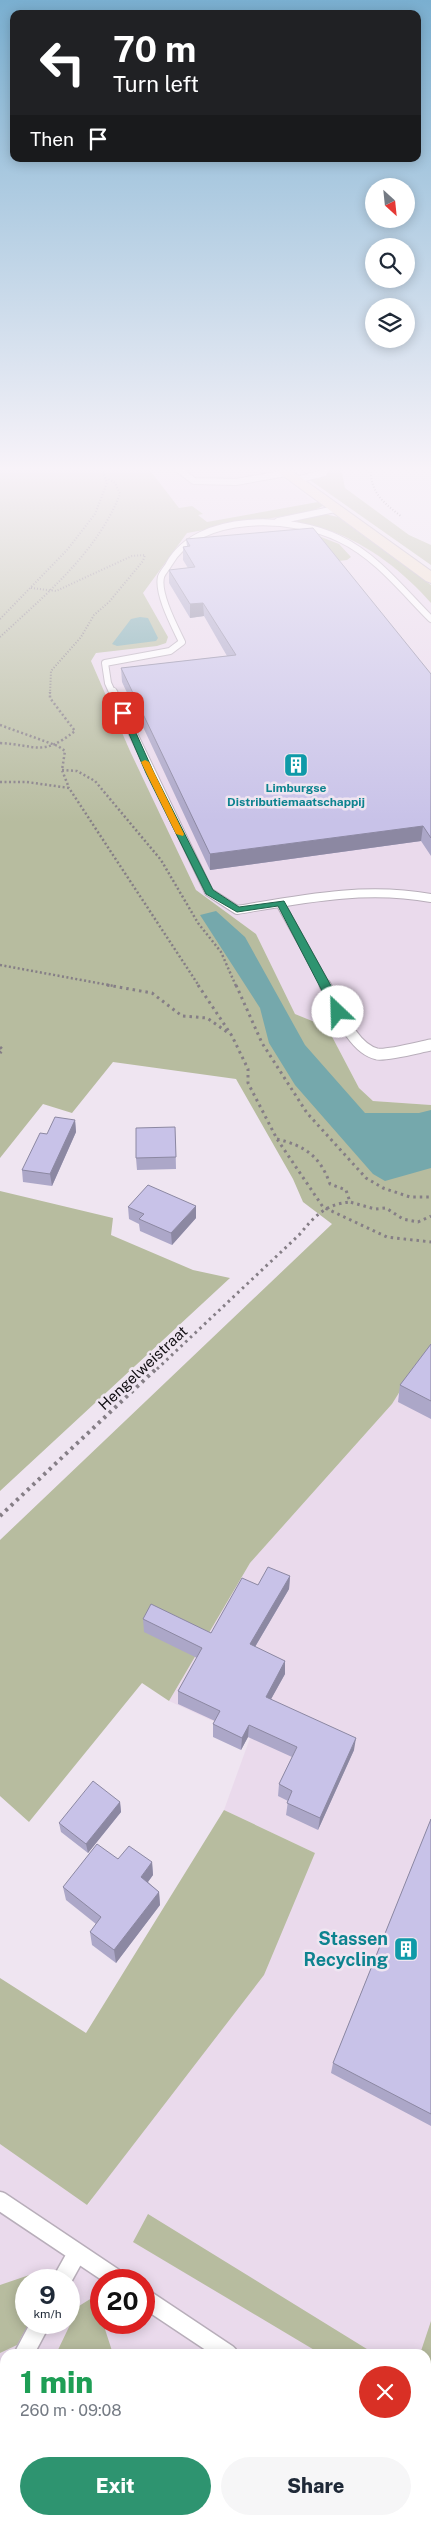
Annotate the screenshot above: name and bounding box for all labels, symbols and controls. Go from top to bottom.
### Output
text: 70 m [113,29,196,70]
icon: left [30,30,95,95]
text: Turn left [113,71,199,97]
icon: arrive [84,125,112,153]
text: Then [30,128,74,150]
north arrow [365,178,415,228]
map controls [365,178,415,348]
button: search [365,238,415,288]
button: layers [365,298,415,348]
pin [102,692,144,734]
icon: arrive [109,699,137,727]
building icon: Limburgse Distributiemaatschappij [283,752,309,778]
place label: Limburgse Distributiemaatschappij [227,781,365,809]
position arrow [311,985,363,1037]
street label: Hengelweistraat [95,1322,191,1413]
place label: Stassen Recycling [303,1928,388,1970]
building icon: Stassen Recycling [393,1936,419,1962]
speed limit sign: 20 [90,2269,155,2334]
text: 9 [39,2280,56,2310]
text: km/h [33,2307,62,2321]
text: 1 min [20,2364,93,2400]
button: close [359,2366,411,2418]
text: 260 m · 09:08 [20,2401,122,2420]
button: Exit [20,2457,211,2515]
button: Share [221,2457,411,2515]

